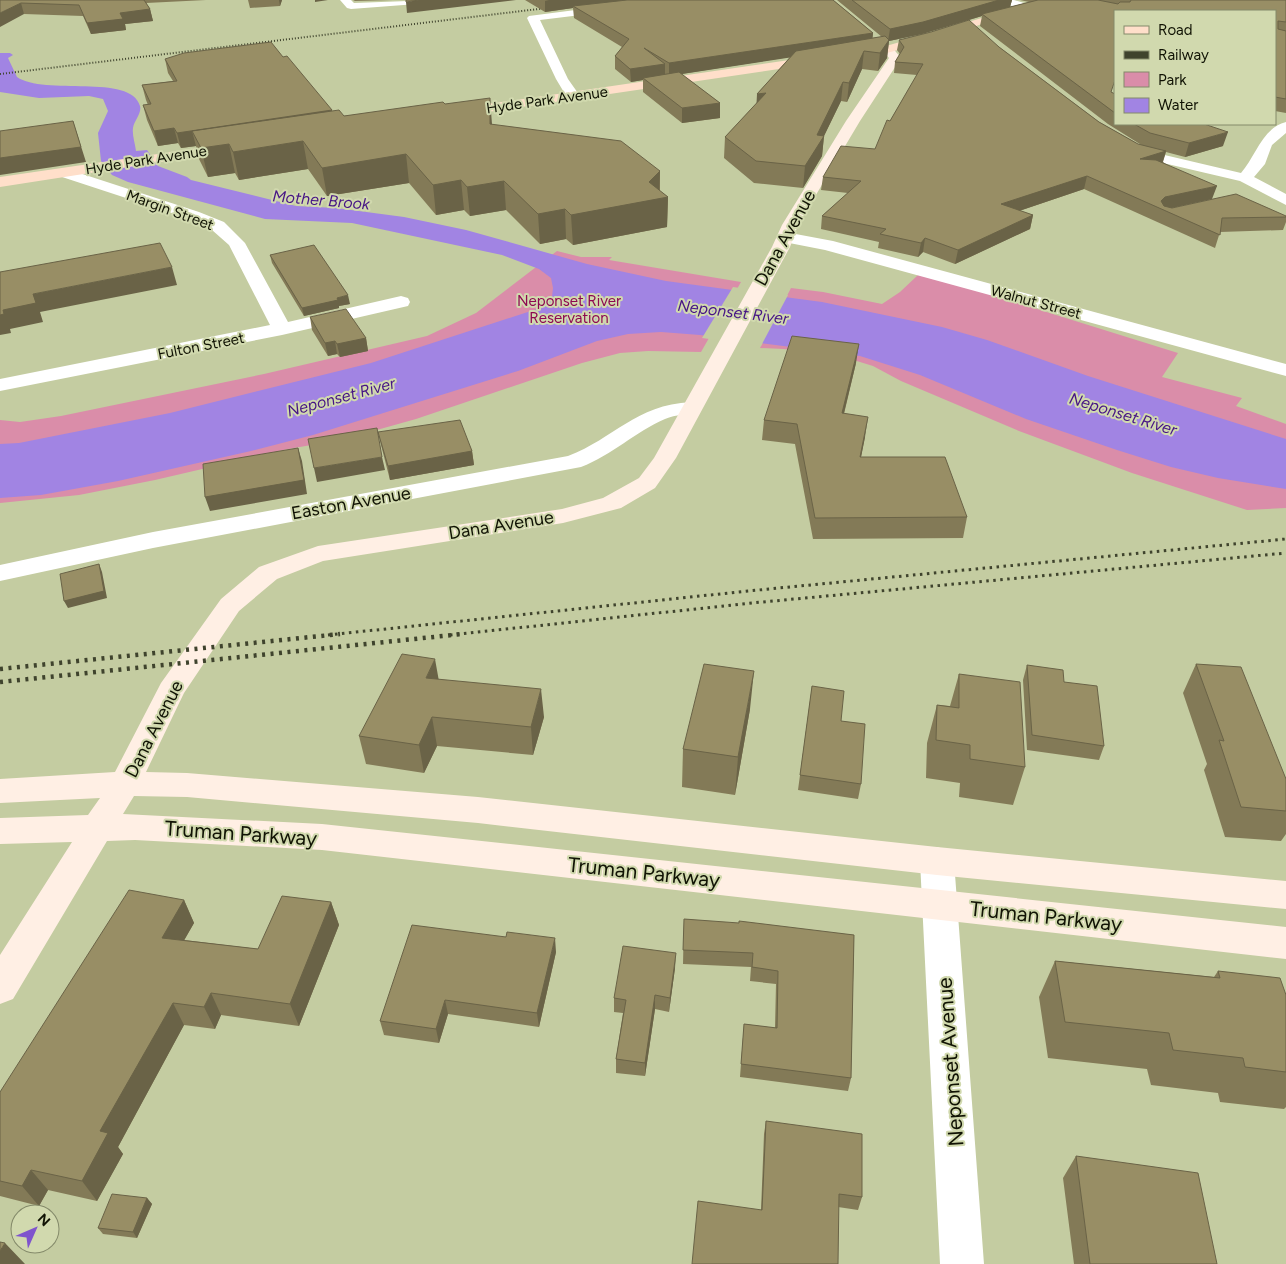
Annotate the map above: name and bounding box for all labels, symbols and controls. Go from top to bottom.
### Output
legend [1114,10,1276,125]
text: Road [1158,21,1193,39]
text: Railway [1158,46,1209,64]
text: Park [1158,71,1187,89]
street label: Hyde Park Avenue [485,83,609,117]
text: Water [1158,96,1198,114]
street label: Hyde Park Avenue [84,142,208,178]
street label: Margin Street [124,186,217,234]
water label: Mother Brook [272,186,372,214]
street label: Dana Avenue [750,186,820,290]
street label: Walnut Street [989,281,1083,323]
park label: Neponset River Reservation [517,292,621,327]
water label: Neponset River [677,296,790,328]
street label: Fulton Street [156,329,246,363]
water label: Neponset River [285,373,398,421]
water label: Neponset River [1067,389,1180,440]
street label: Easton Avenue [290,482,413,524]
street label: Dana Avenue [447,506,555,544]
street label: Dana Avenue [120,677,188,781]
street label: Truman Parkway [164,815,318,851]
street label: Truman Parkway [567,852,721,892]
street label: Truman Parkway [969,896,1123,936]
street label: Neponset Avenue [932,977,968,1147]
north arrow [10,1204,60,1254]
text: N [34,1210,54,1230]

